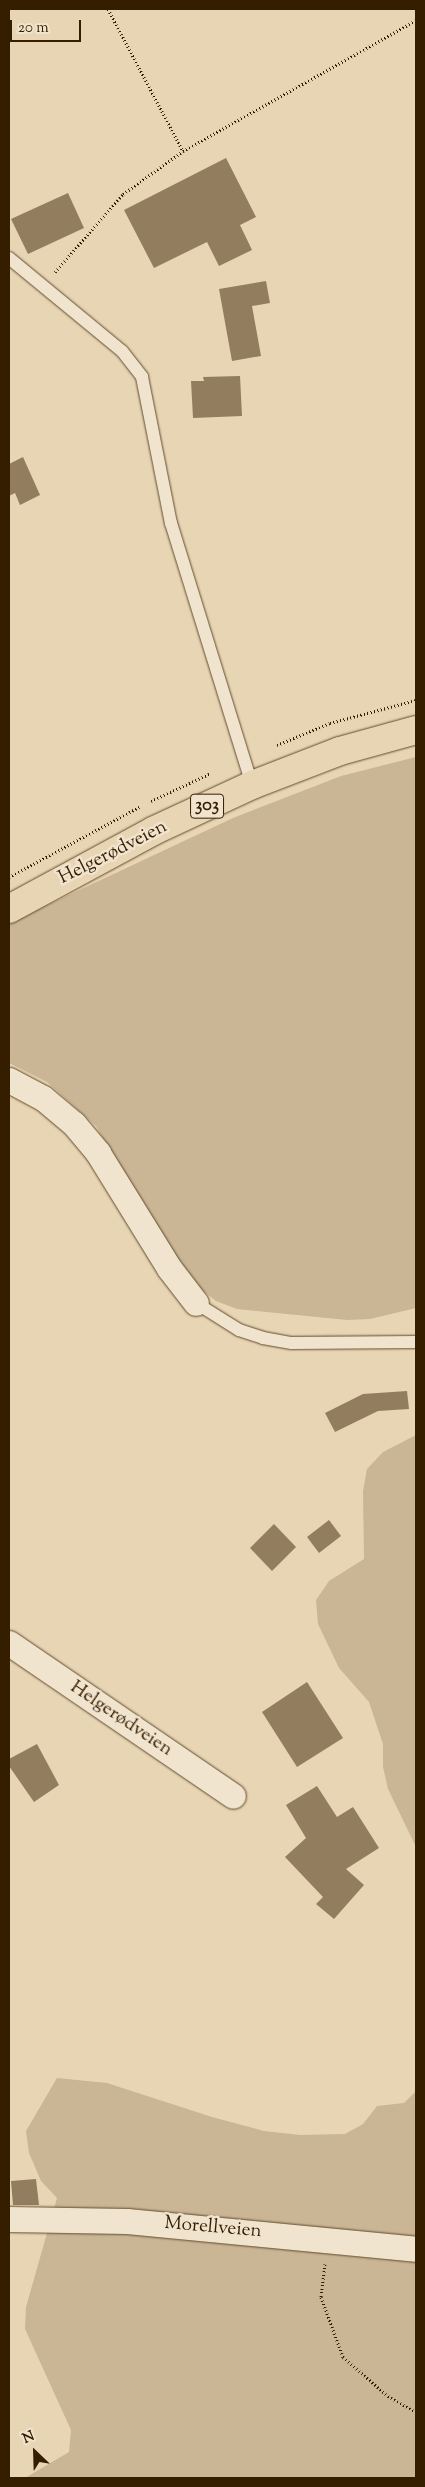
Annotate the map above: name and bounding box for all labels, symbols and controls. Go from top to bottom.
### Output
scale bar [12,10,84,42]
text: 20 m [18,18,49,39]
road number: 303 [190,790,224,821]
street label: Helgerødveien [55,816,171,890]
street label: Helgerødveien [65,1676,177,1762]
street label: Morellveien [163,2212,263,2244]
north arrow [10,2427,60,2477]
text: N [20,2427,38,2450]

